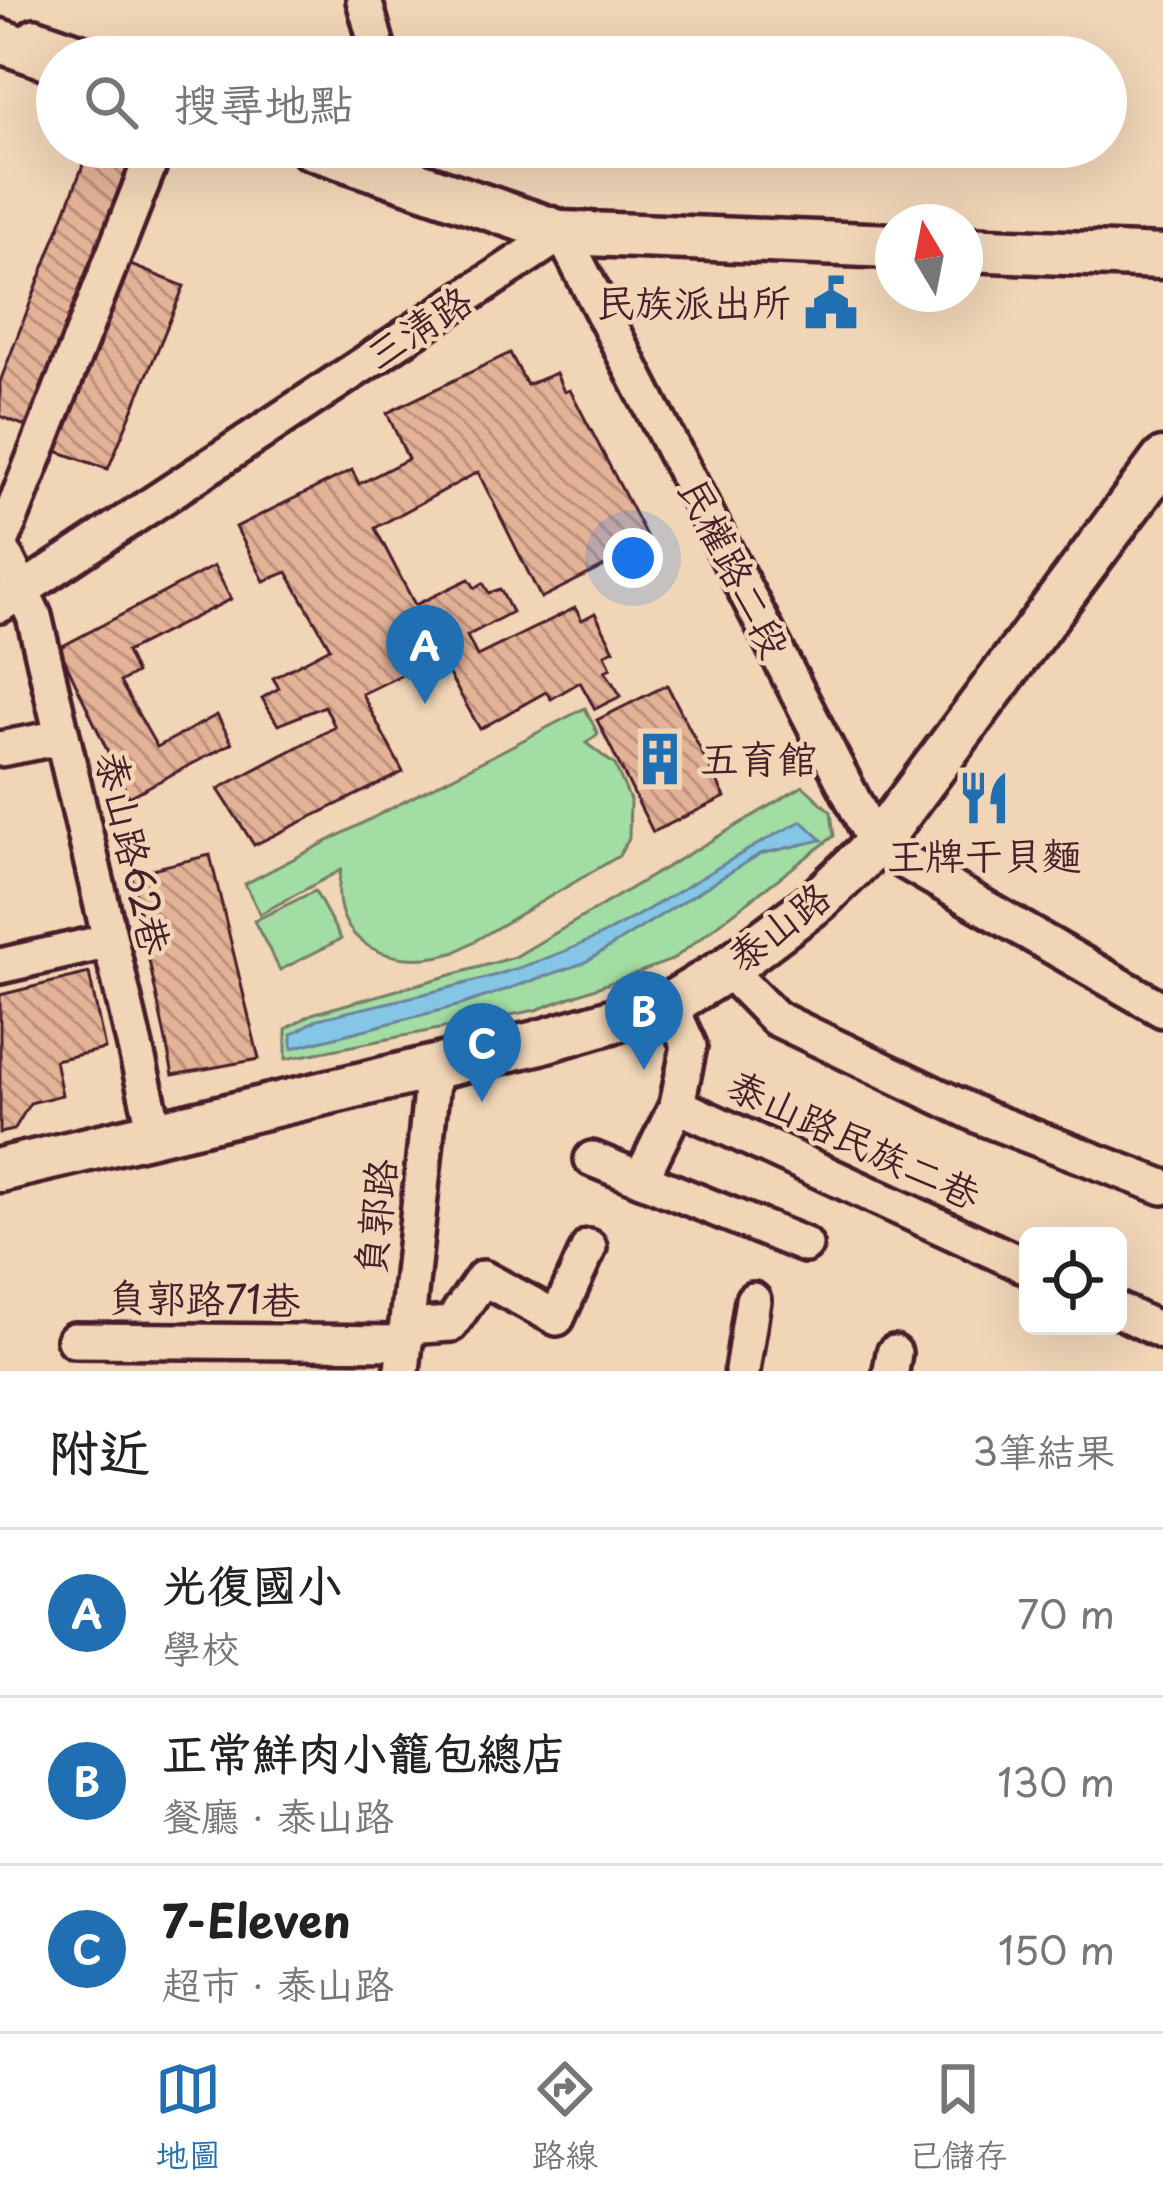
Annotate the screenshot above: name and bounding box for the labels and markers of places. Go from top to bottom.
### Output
place label: 民族派出所 [596,271,791,330]
public building icon: 民族派出所 [802,274,860,332]
pin: A [386,605,464,704]
place label: 五育館 [700,727,817,786]
building icon: 五育館 [631,730,689,788]
restaurant icon: 王牌干貝麵 [955,769,1013,827]
place label: 王牌干貝麵 [886,824,1082,883]
pin: B [605,971,683,1070]
pin: C [443,1003,521,1102]

